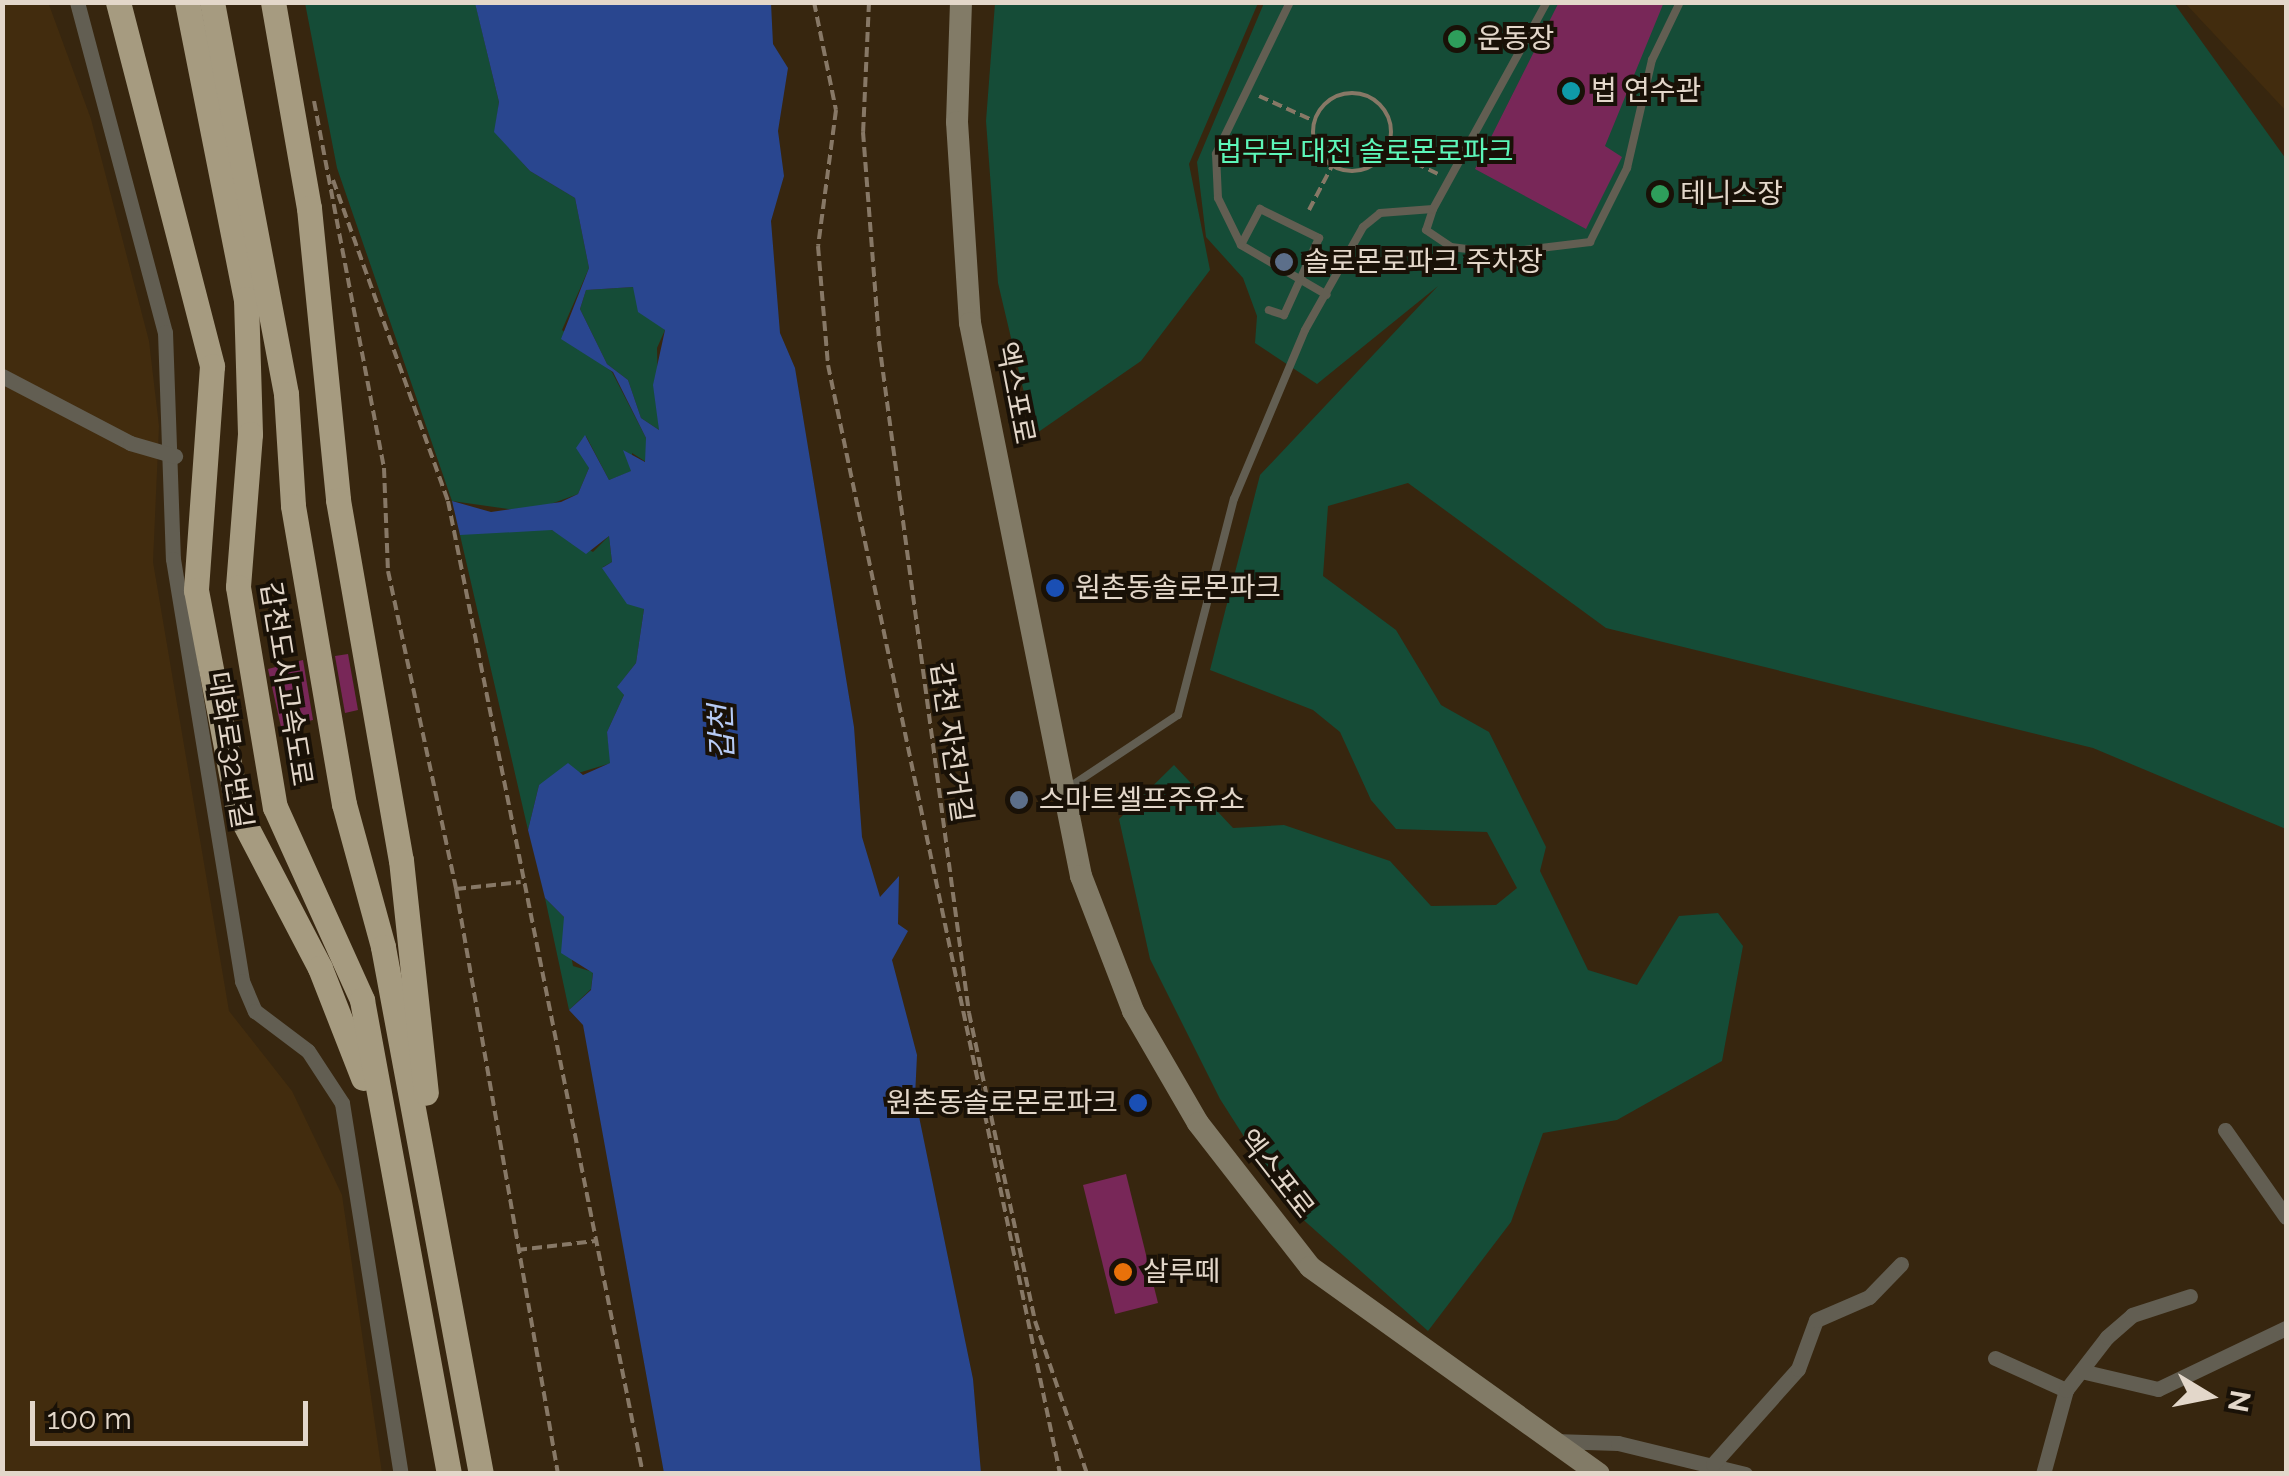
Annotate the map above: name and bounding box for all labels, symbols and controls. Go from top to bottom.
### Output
place label: 운동장 [1477,22,1554,56]
marker: 운동장 [1446,28,1468,50]
place label: 법 연수관 [1591,74,1701,108]
marker: 법 연수관 [1560,80,1582,102]
park label: 법무부 대전 솔로몬로파크 [1216,135,1514,169]
place label: 테니스장 [1680,177,1783,211]
marker: 테니스장 [1649,183,1671,205]
place label: 솔로몬로파크 주차장 [1304,245,1543,279]
marker: 솔로몬로파크 주차장 [1273,251,1295,273]
street label: 엑스포로 [989,339,1041,447]
place label: 원촌동솔로몬파크 [1075,571,1281,605]
marker: 원촌동솔로몬파크 [1044,577,1066,599]
street label: 갑천도시고속도로 [253,580,319,788]
street label: 갑천 자전거길 [923,660,979,824]
street label: 대화로32번길 [201,669,259,831]
water label: 갑천 [703,704,741,760]
place label: 스마트셀프주유소 [1039,783,1245,817]
marker: 스마트셀프주유소 [1008,789,1030,811]
place label: 원촌동솔로몬로파크 [886,1086,1118,1120]
marker: 원촌동솔로몬로파크 [1127,1092,1149,1114]
street label: 엑스포로 [1231,1123,1321,1225]
place label: 살루떼 [1143,1255,1220,1289]
marker: 살루떼 [1112,1261,1134,1283]
north arrow [2159,1346,2259,1446]
scale bar [35,1381,312,1443]
text: N [2221,1388,2257,1415]
text: 100 m [47,1401,132,1436]

